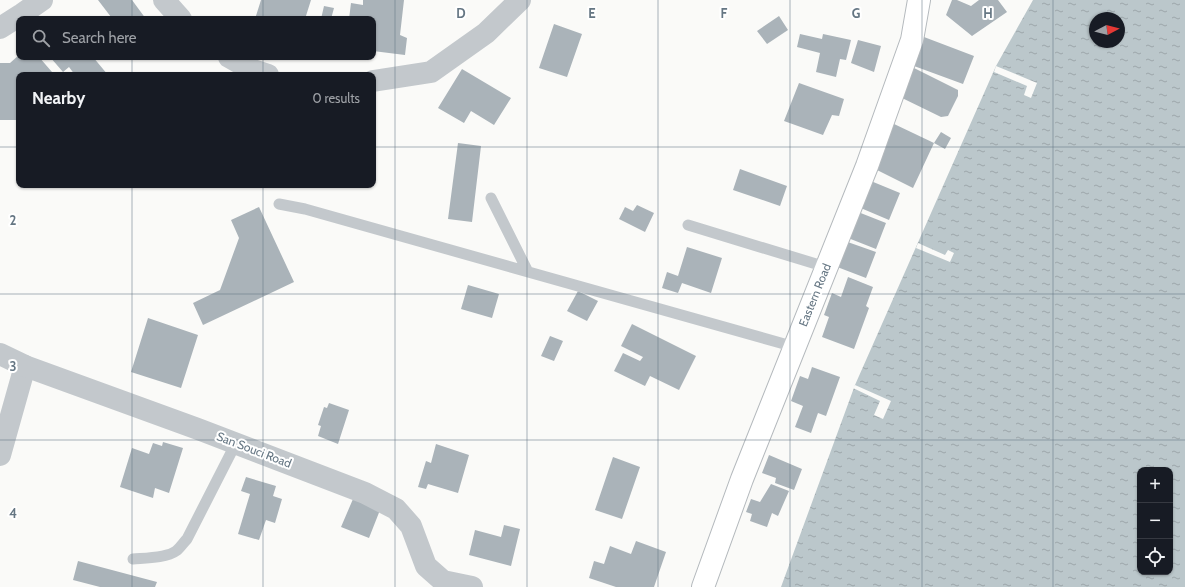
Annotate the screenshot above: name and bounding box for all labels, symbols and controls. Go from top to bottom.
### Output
text: D [456,5,466,21]
text: E [588,5,596,21]
text: F [721,5,728,21]
text: G [852,5,861,21]
text: H [983,5,993,21]
north arrow [1089,12,1125,48]
search box [16,16,376,60]
icon: search [30,27,52,49]
text: Search here [62,29,137,47]
text: Nearby [32,88,85,108]
text: 0 results [312,90,360,106]
text: 2 [10,212,17,228]
street label: Eastern Road [795,261,834,329]
text: 3 [9,358,17,374]
street label: San Souci Road [215,428,294,471]
map controls [1137,467,1173,575]
button: + [1137,467,1173,503]
button: − [1137,503,1173,539]
text: 4 [9,505,17,521]
button: locate [1137,539,1173,575]

